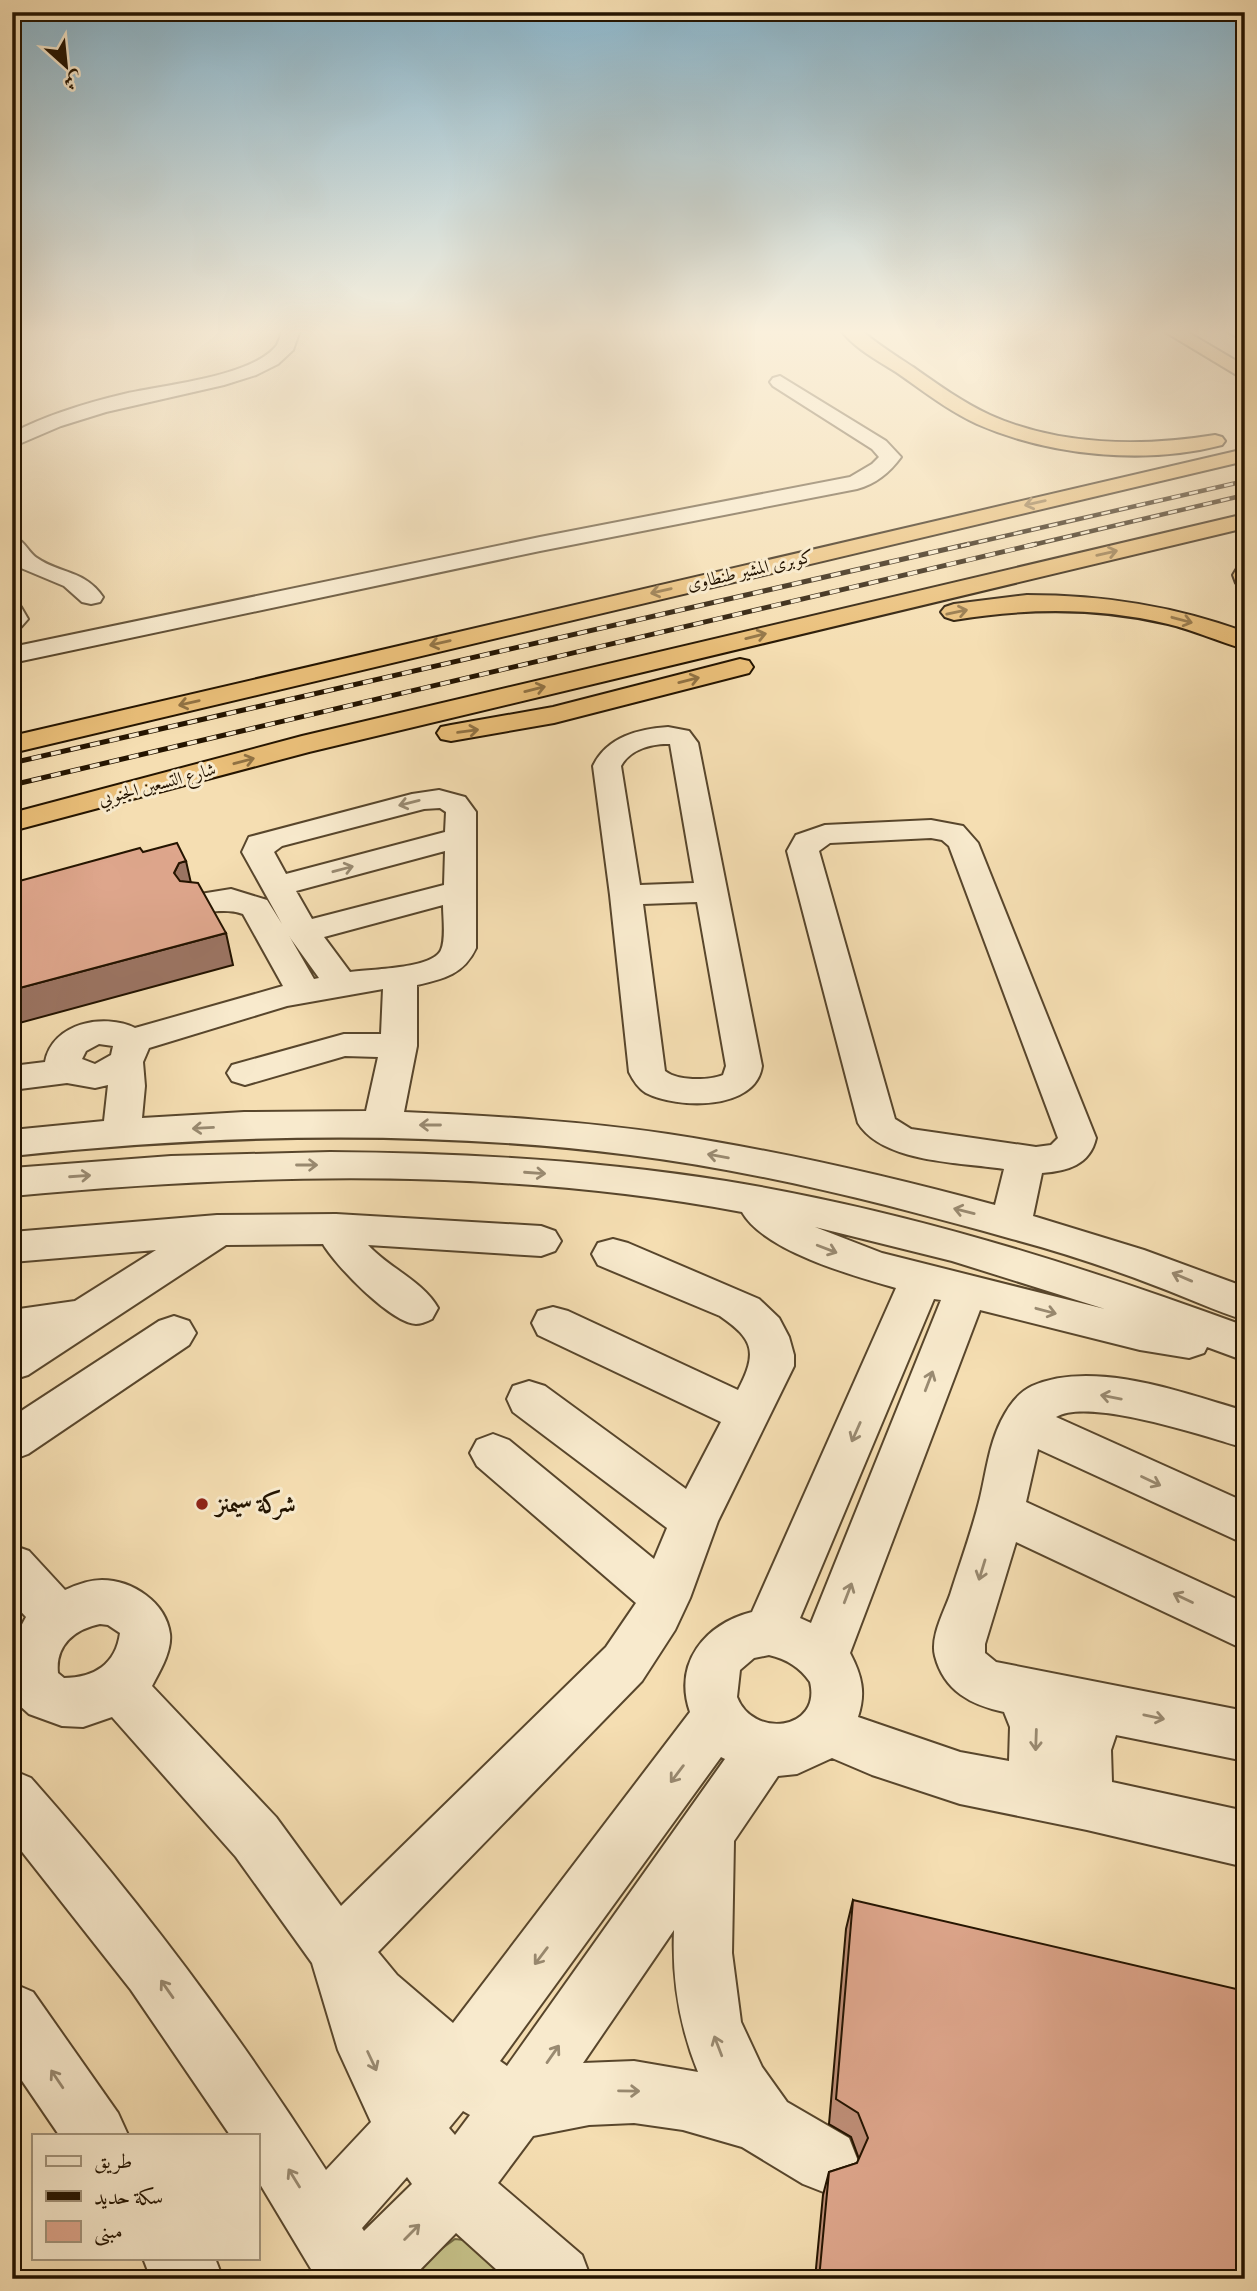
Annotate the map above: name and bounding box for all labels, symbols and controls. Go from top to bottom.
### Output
north arrow [32,32,102,102]
text: ش [59,64,87,95]
one-way arrow [1024,497,1047,510]
street label: كوبرى المشير طنطاوى [685,545,816,598]
one-way arrow [1095,546,1118,559]
one-way arrow [650,584,673,598]
one-way arrow [945,604,968,618]
one-way arrow [1171,614,1193,627]
one-way arrow [745,629,767,642]
one-way arrow [429,637,452,651]
one-way arrow [677,673,700,686]
one-way arrow [523,682,546,696]
one-way arrow [178,697,201,710]
one-way arrow [456,724,478,737]
one-way arrow [232,754,255,767]
street label: شارع التسعين الجنوبي [96,758,219,814]
one-way arrow [398,798,420,811]
one-way arrow [332,861,354,874]
one-way arrow [419,1118,442,1132]
one-way arrow [192,1121,215,1134]
one-way arrow [707,1149,730,1162]
one-way arrow [296,1159,319,1172]
one-way arrow [523,1167,546,1180]
one-way arrow [68,1169,91,1182]
one-way arrow [953,1204,976,1217]
one-way arrow [816,1244,837,1256]
one-way arrow [1171,1270,1193,1283]
one-way arrow [1034,1305,1057,1318]
one-way arrow [924,1370,937,1392]
one-way arrow [1100,1390,1123,1404]
one-way arrow [849,1420,862,1442]
one-way arrow [1140,1475,1162,1488]
place label: شركة سيمنز [213,1489,296,1523]
marker: شركة سيمنز [194,1496,210,1512]
one-way arrow [975,1558,988,1580]
one-way arrow [842,1582,855,1604]
one-way arrow [1173,1591,1194,1604]
one-way arrow [1142,1710,1165,1724]
one-way arrow [1030,1729,1043,1752]
one-way arrow [669,1764,684,1782]
one-way arrow [534,1946,548,1965]
one-way arrow [160,1980,174,1999]
one-way arrow [711,2036,723,2058]
one-way arrow [546,2045,560,2064]
one-way arrow [366,2050,379,2071]
one-way arrow [50,2070,64,2089]
one-way arrow [617,2084,640,2098]
legend [32,2134,259,2260]
text: طريق [94,2148,132,2177]
one-way arrow [287,2169,301,2189]
text: سكة حديد [94,2184,163,2213]
text: مبنى [94,2218,123,2247]
one-way arrow [403,2224,420,2241]

